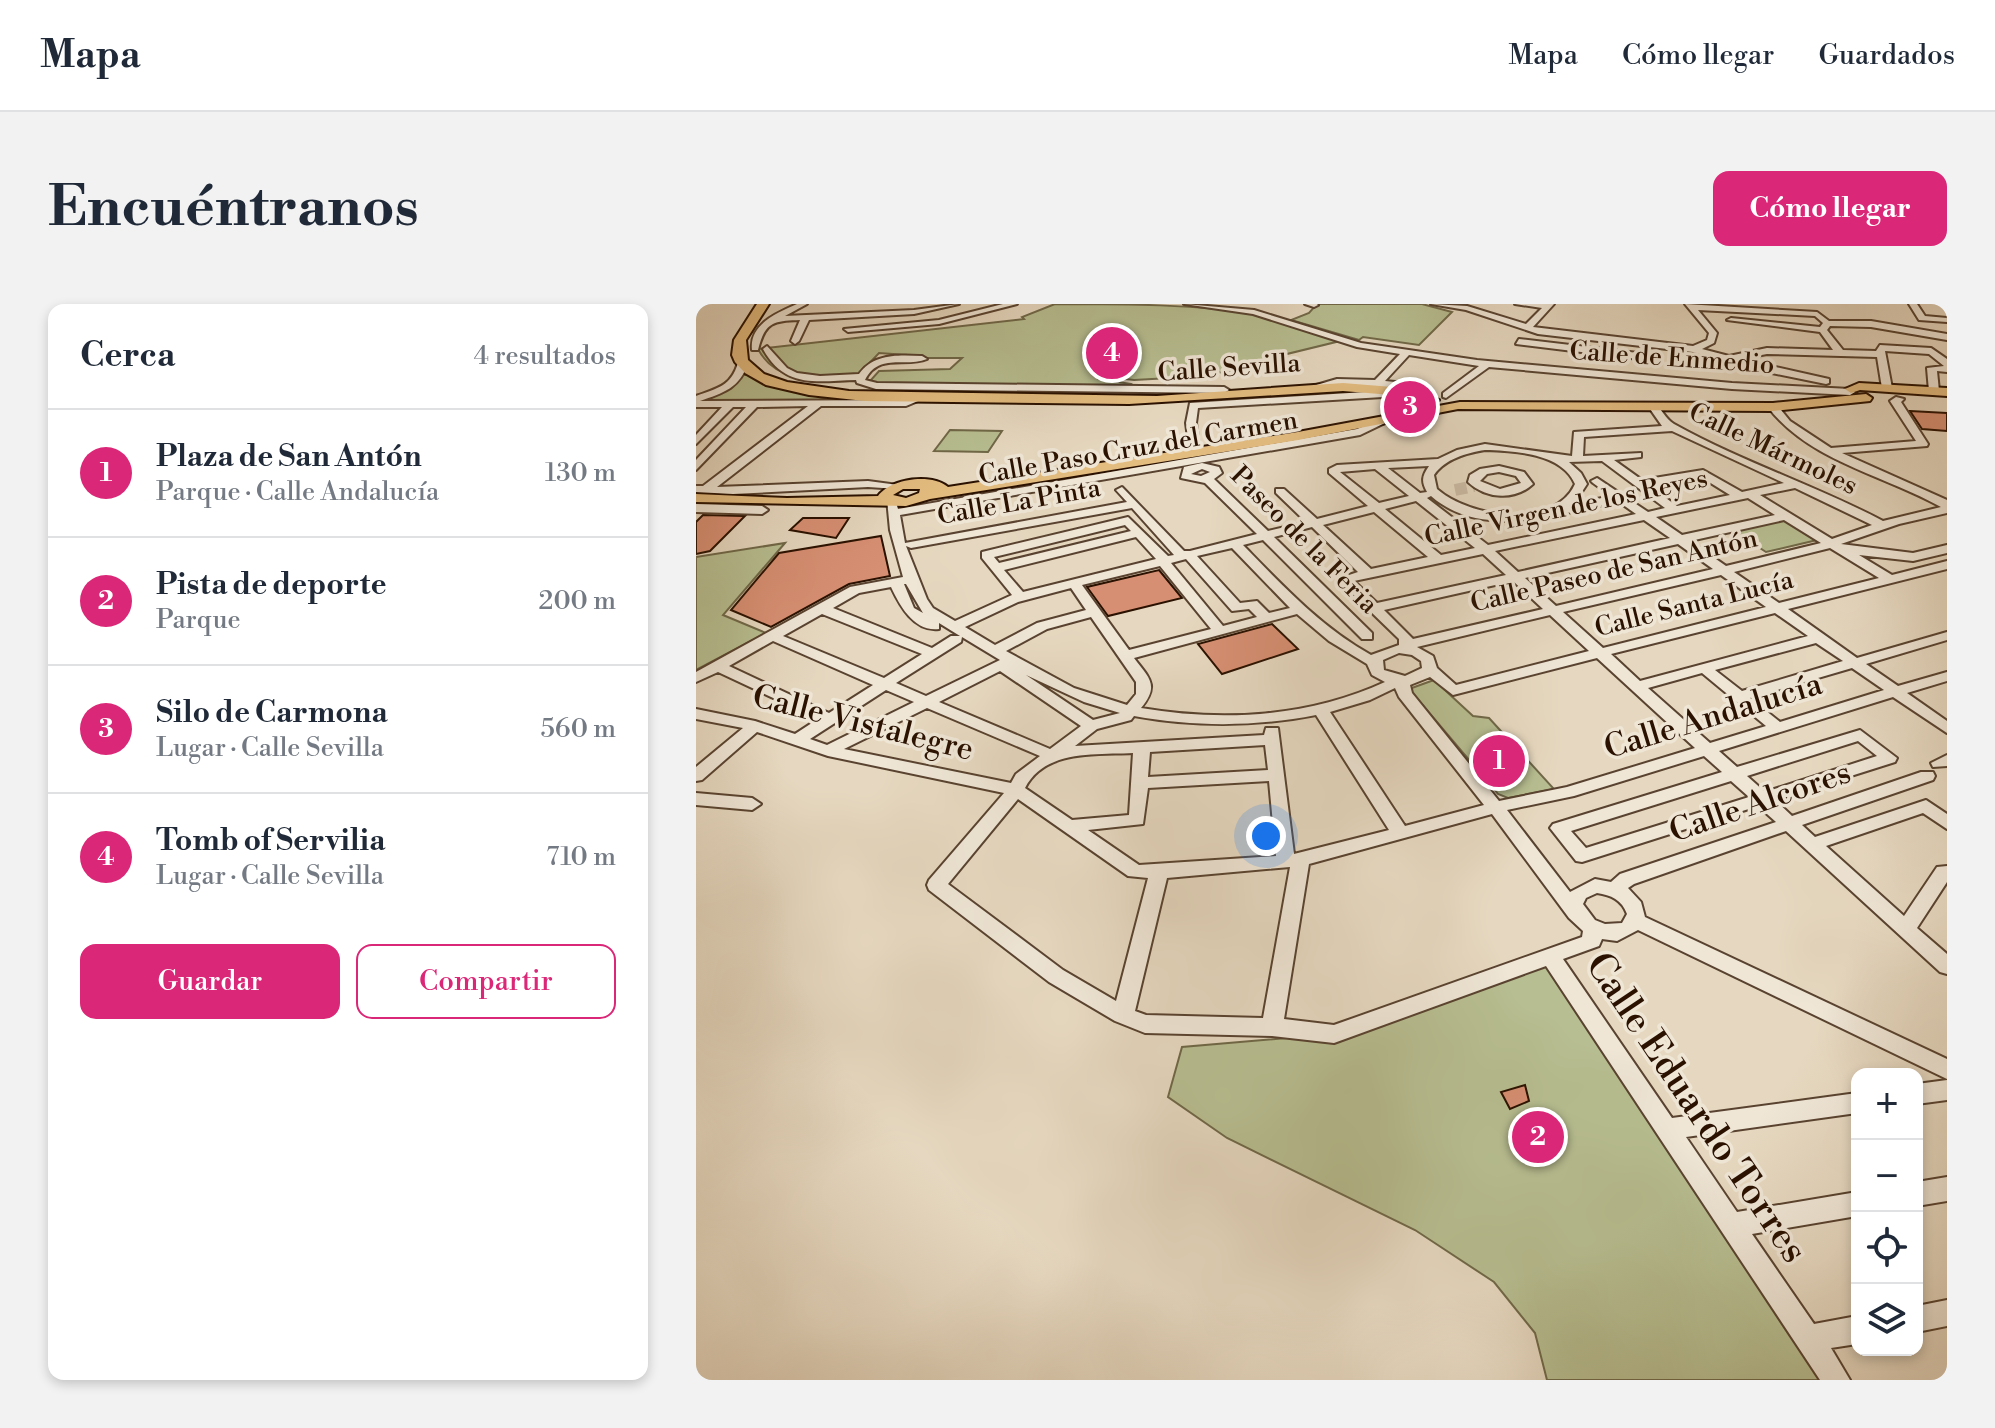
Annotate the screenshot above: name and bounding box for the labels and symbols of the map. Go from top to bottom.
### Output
pin: 4 [1086,323,1138,383]
street label: Calle de Enmedio [1568,335,1776,381]
street label: Calle Sevilla [1157,347,1302,389]
pin: 3 [1384,377,1436,437]
street label: Calle Mármoles [1684,396,1862,502]
street label: Calle Paso Cruz del Carmen [976,404,1300,492]
street label: Paseo de la Feria [1224,460,1385,621]
street label: Calle Virgen de los Reyes [1422,462,1710,554]
street label: Calle La Pinta [935,472,1104,532]
street label: Calle Paseo de San Antón [1467,522,1761,620]
street label: Calle Santa Lucía [1591,564,1797,644]
street label: Calle Andalucía [1599,664,1828,768]
street label: Calle Vistalegre [748,676,978,770]
pin: 1 [1473,731,1525,791]
street label: Calle Alcores [1664,752,1856,852]
your location [1246,816,1286,856]
street label: Calle Eduardo Torres [1575,944,1817,1272]
pin: 2 [1512,1107,1564,1167]

